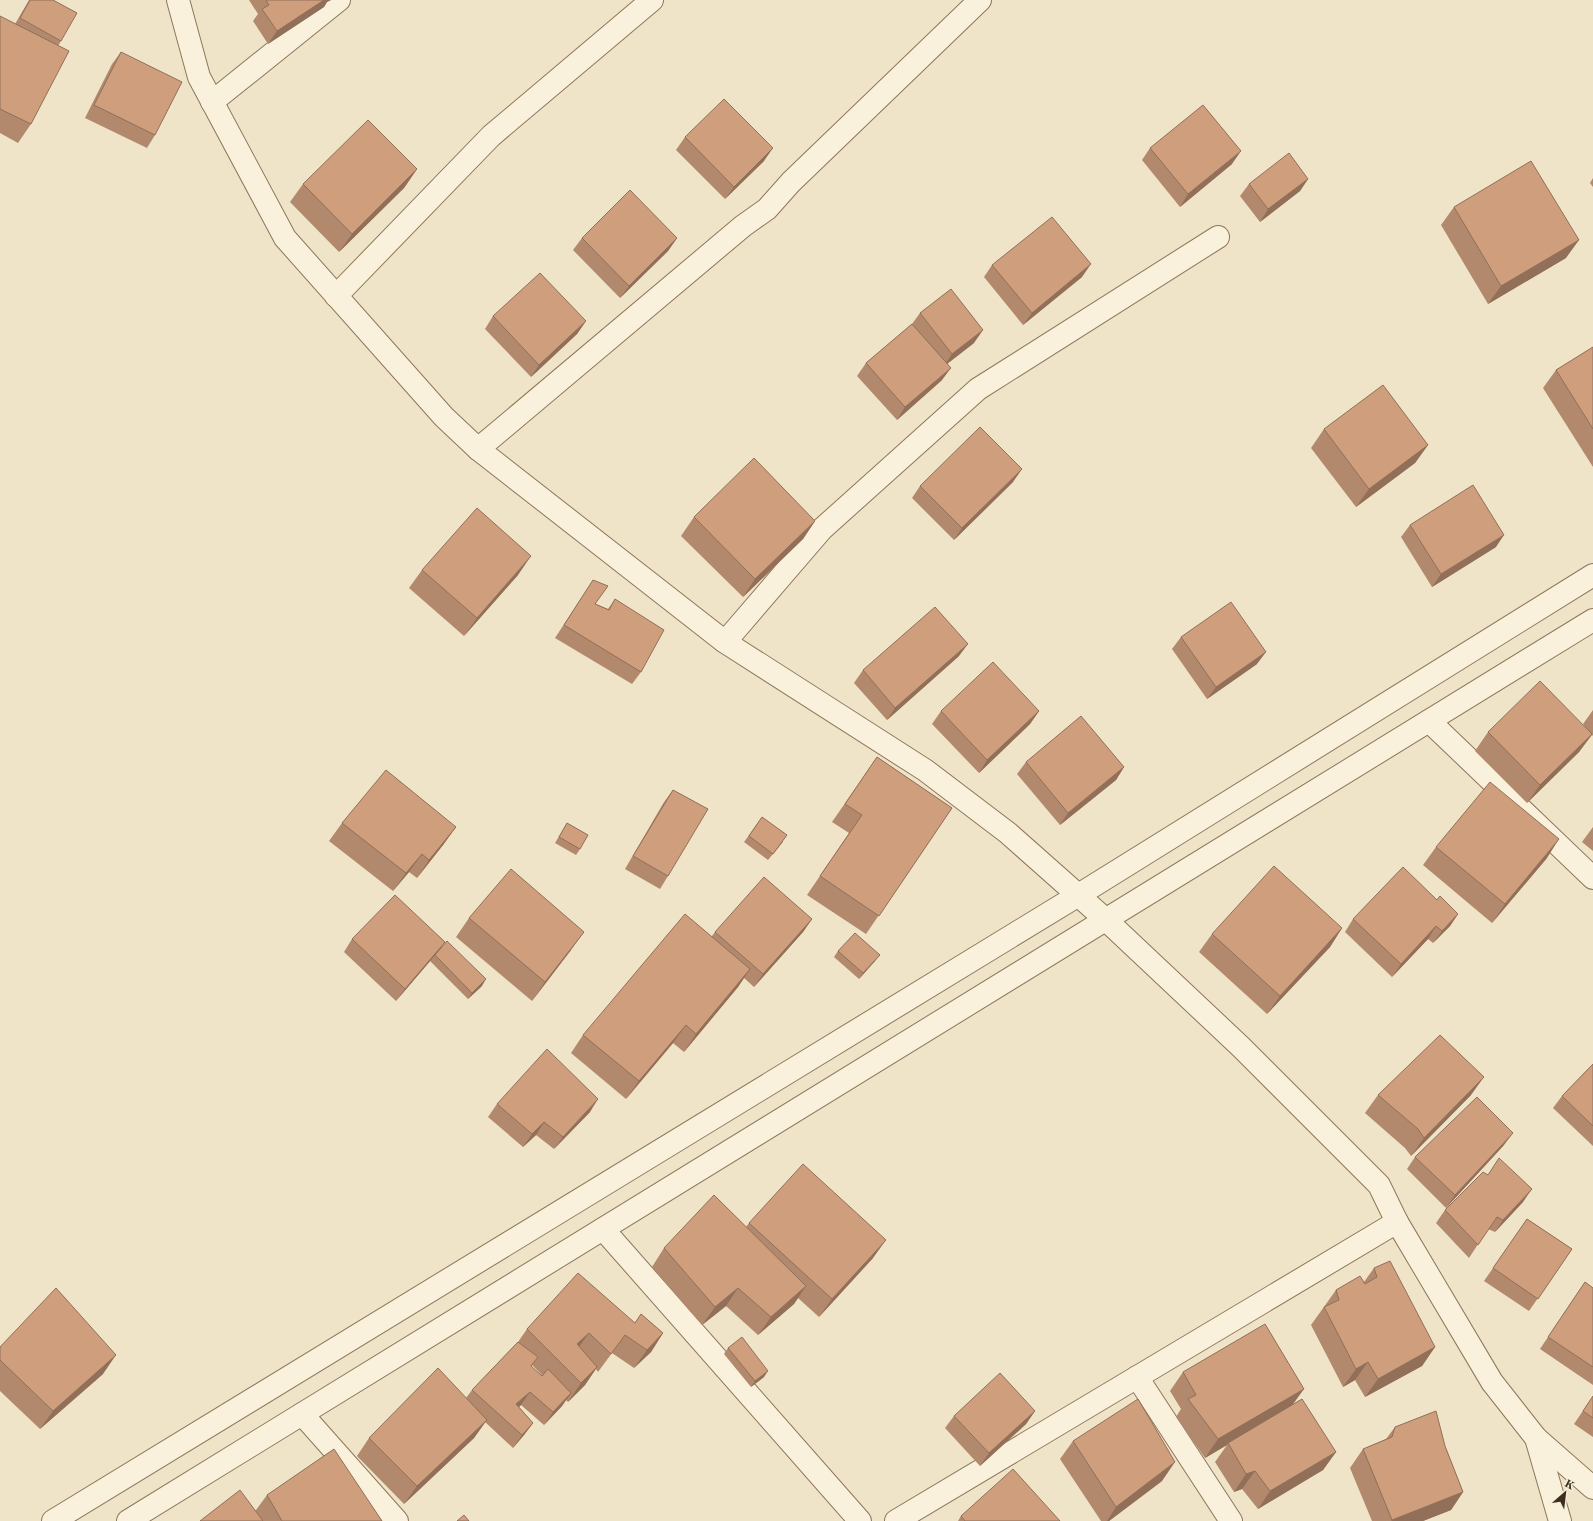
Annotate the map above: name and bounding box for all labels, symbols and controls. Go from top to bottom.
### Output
north arrow [1545,1473,1585,1513]
text: K [1563,1476,1577,1493]

